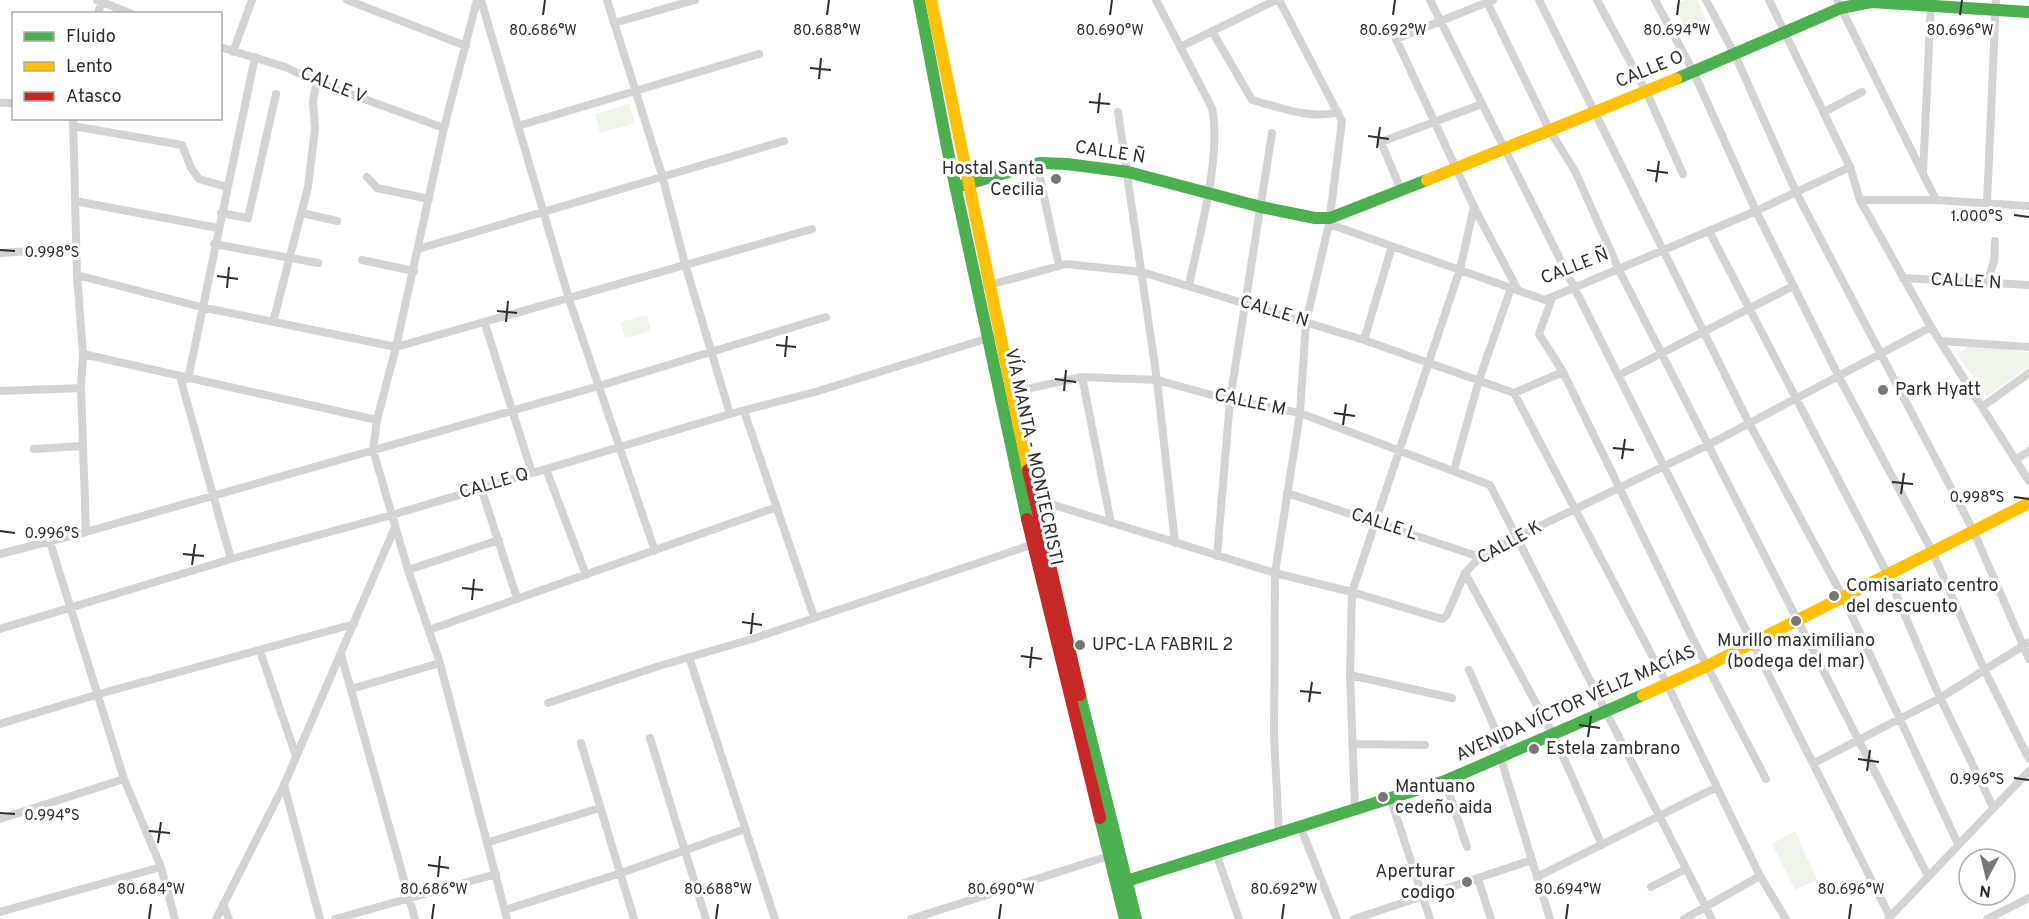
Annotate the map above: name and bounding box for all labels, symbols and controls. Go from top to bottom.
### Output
legend [12,12,222,120]
text: 80.686°W [509,22,577,41]
text: 80.688°W [793,22,861,41]
text: 80.690°W [1076,22,1144,41]
text: 80.692°W [1359,22,1427,41]
text: 80.694°W [1643,22,1711,41]
text: 80.696°W [1926,22,1994,41]
text: Fluido [66,26,116,49]
street label: CALLE O [1613,46,1687,94]
text: Lento [66,56,112,79]
street label: CALLE V [297,62,369,110]
text: Atasco [66,86,122,109]
street label: CALLE Ñ [1073,134,1147,170]
place label: Hostal Santa Cecilia [942,158,1044,202]
marker: Hostal Santa Cecilia [1049,172,1063,186]
text: 1.000°S [1951,208,2003,227]
street label: CALLE Ñ [1537,242,1612,290]
text: 0.998°S [24,244,80,263]
street label: CALLE N [1930,269,2002,295]
street label: CALLE N [1237,291,1311,333]
street label: VÍA MANTA - MONTECRISTI [999,346,1069,568]
place label: Park Hyatt [1895,379,1981,402]
marker: Park Hyatt [1876,383,1890,397]
street label: CALLE M [1212,384,1288,422]
street label: CALLE Q [456,463,532,505]
text: 0.998°S [1949,489,2005,508]
street label: CALLE L [1348,504,1420,546]
street label: CALLE K [1474,516,1546,570]
text: 0.996°S [25,525,80,544]
place label: Comisariato centro del descuento [1846,575,1999,619]
marker: Comisariato centro del descuento [1827,589,1841,603]
marker: Murillo maximiliano (bodega del mar) [1789,614,1803,628]
place label: Murillo maximiliano (bodega del mar) [1717,630,1875,674]
place label: UPC-LA FABRIL 2 [1092,634,1233,657]
marker: UPC-LA FABRIL 2 [1073,638,1087,652]
street label: AVENIDA VÍCTOR VÉLIZ MACÍAS [1452,639,1699,767]
place label: Estela zambrano [1546,738,1680,761]
marker: Estela zambrano [1527,742,1541,756]
text: 0.996°S [1950,771,2005,790]
place label: Mantuano cedeño aida [1395,776,1492,820]
marker: Mantuano cedeño aida [1376,790,1390,804]
text: 0.994°S [24,807,80,826]
north arrow [1957,847,2017,907]
place label: Aperturar codigo [1375,861,1455,905]
marker: Aperturar codigo [1460,875,1474,889]
text: N [1978,879,1992,901]
text: 80.684°W [117,881,185,900]
text: 80.686°W [400,881,468,900]
text: 80.688°W [684,881,752,900]
text: 80.690°W [967,881,1035,900]
text: 80.692°W [1250,881,1318,900]
text: 80.694°W [1534,881,1602,900]
text: 80.696°W [1817,881,1885,900]

